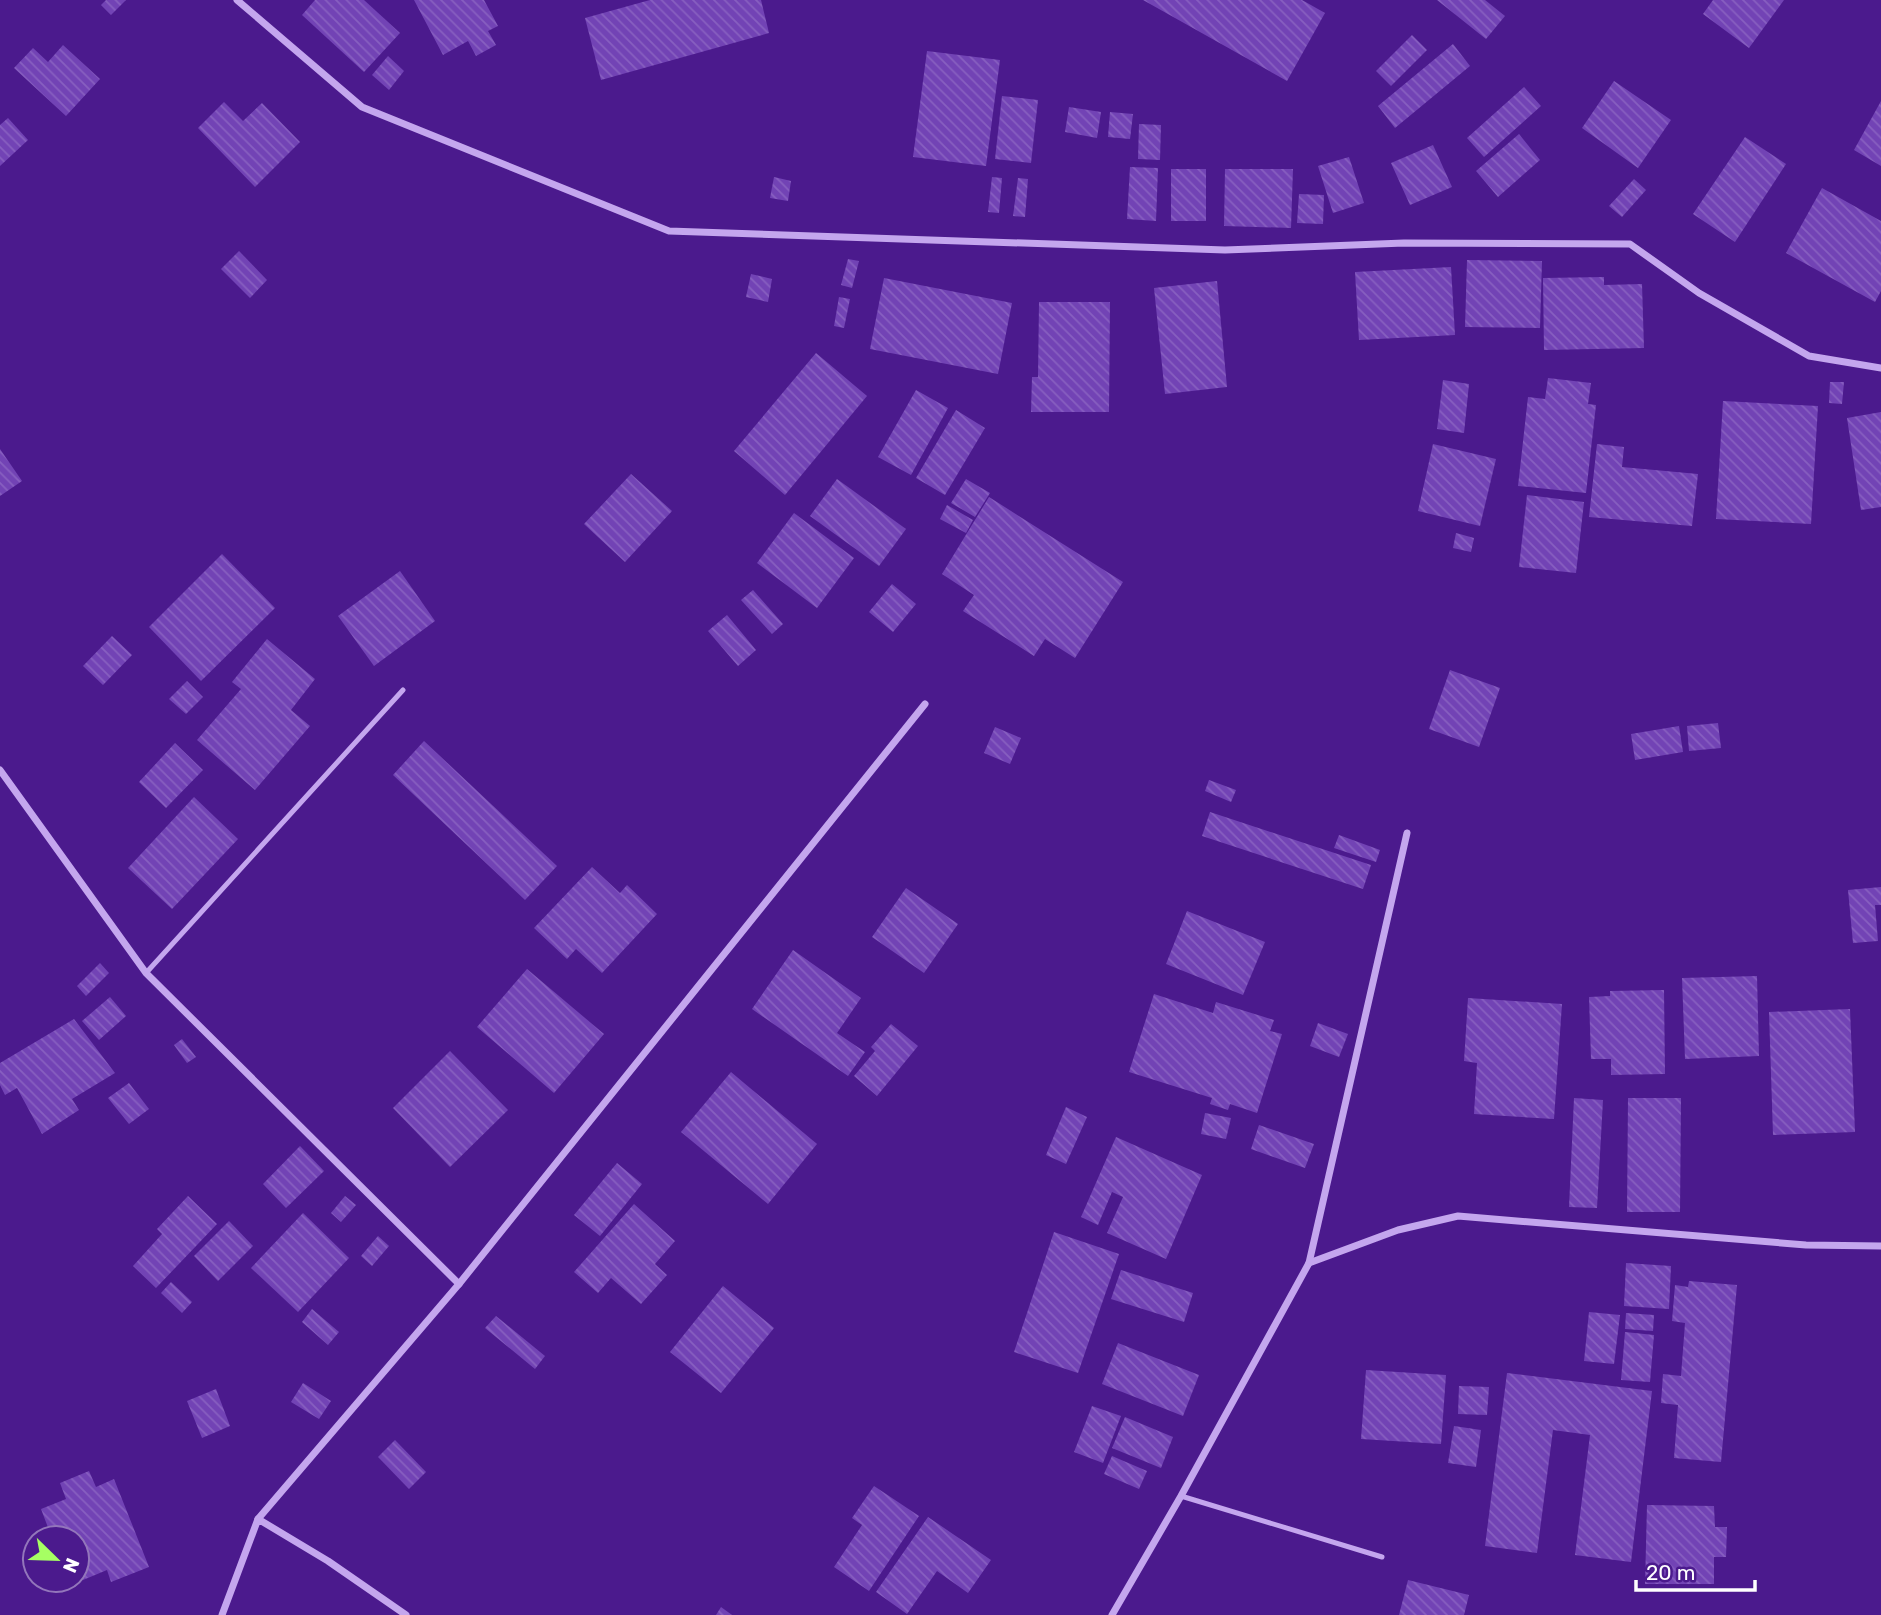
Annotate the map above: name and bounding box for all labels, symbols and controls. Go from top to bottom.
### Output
north arrow [21,1524,91,1594]
scale bar [1636,1548,1755,1592]
text: N [58,1555,84,1576]
text: 20 m [1646,1560,1695,1585]

